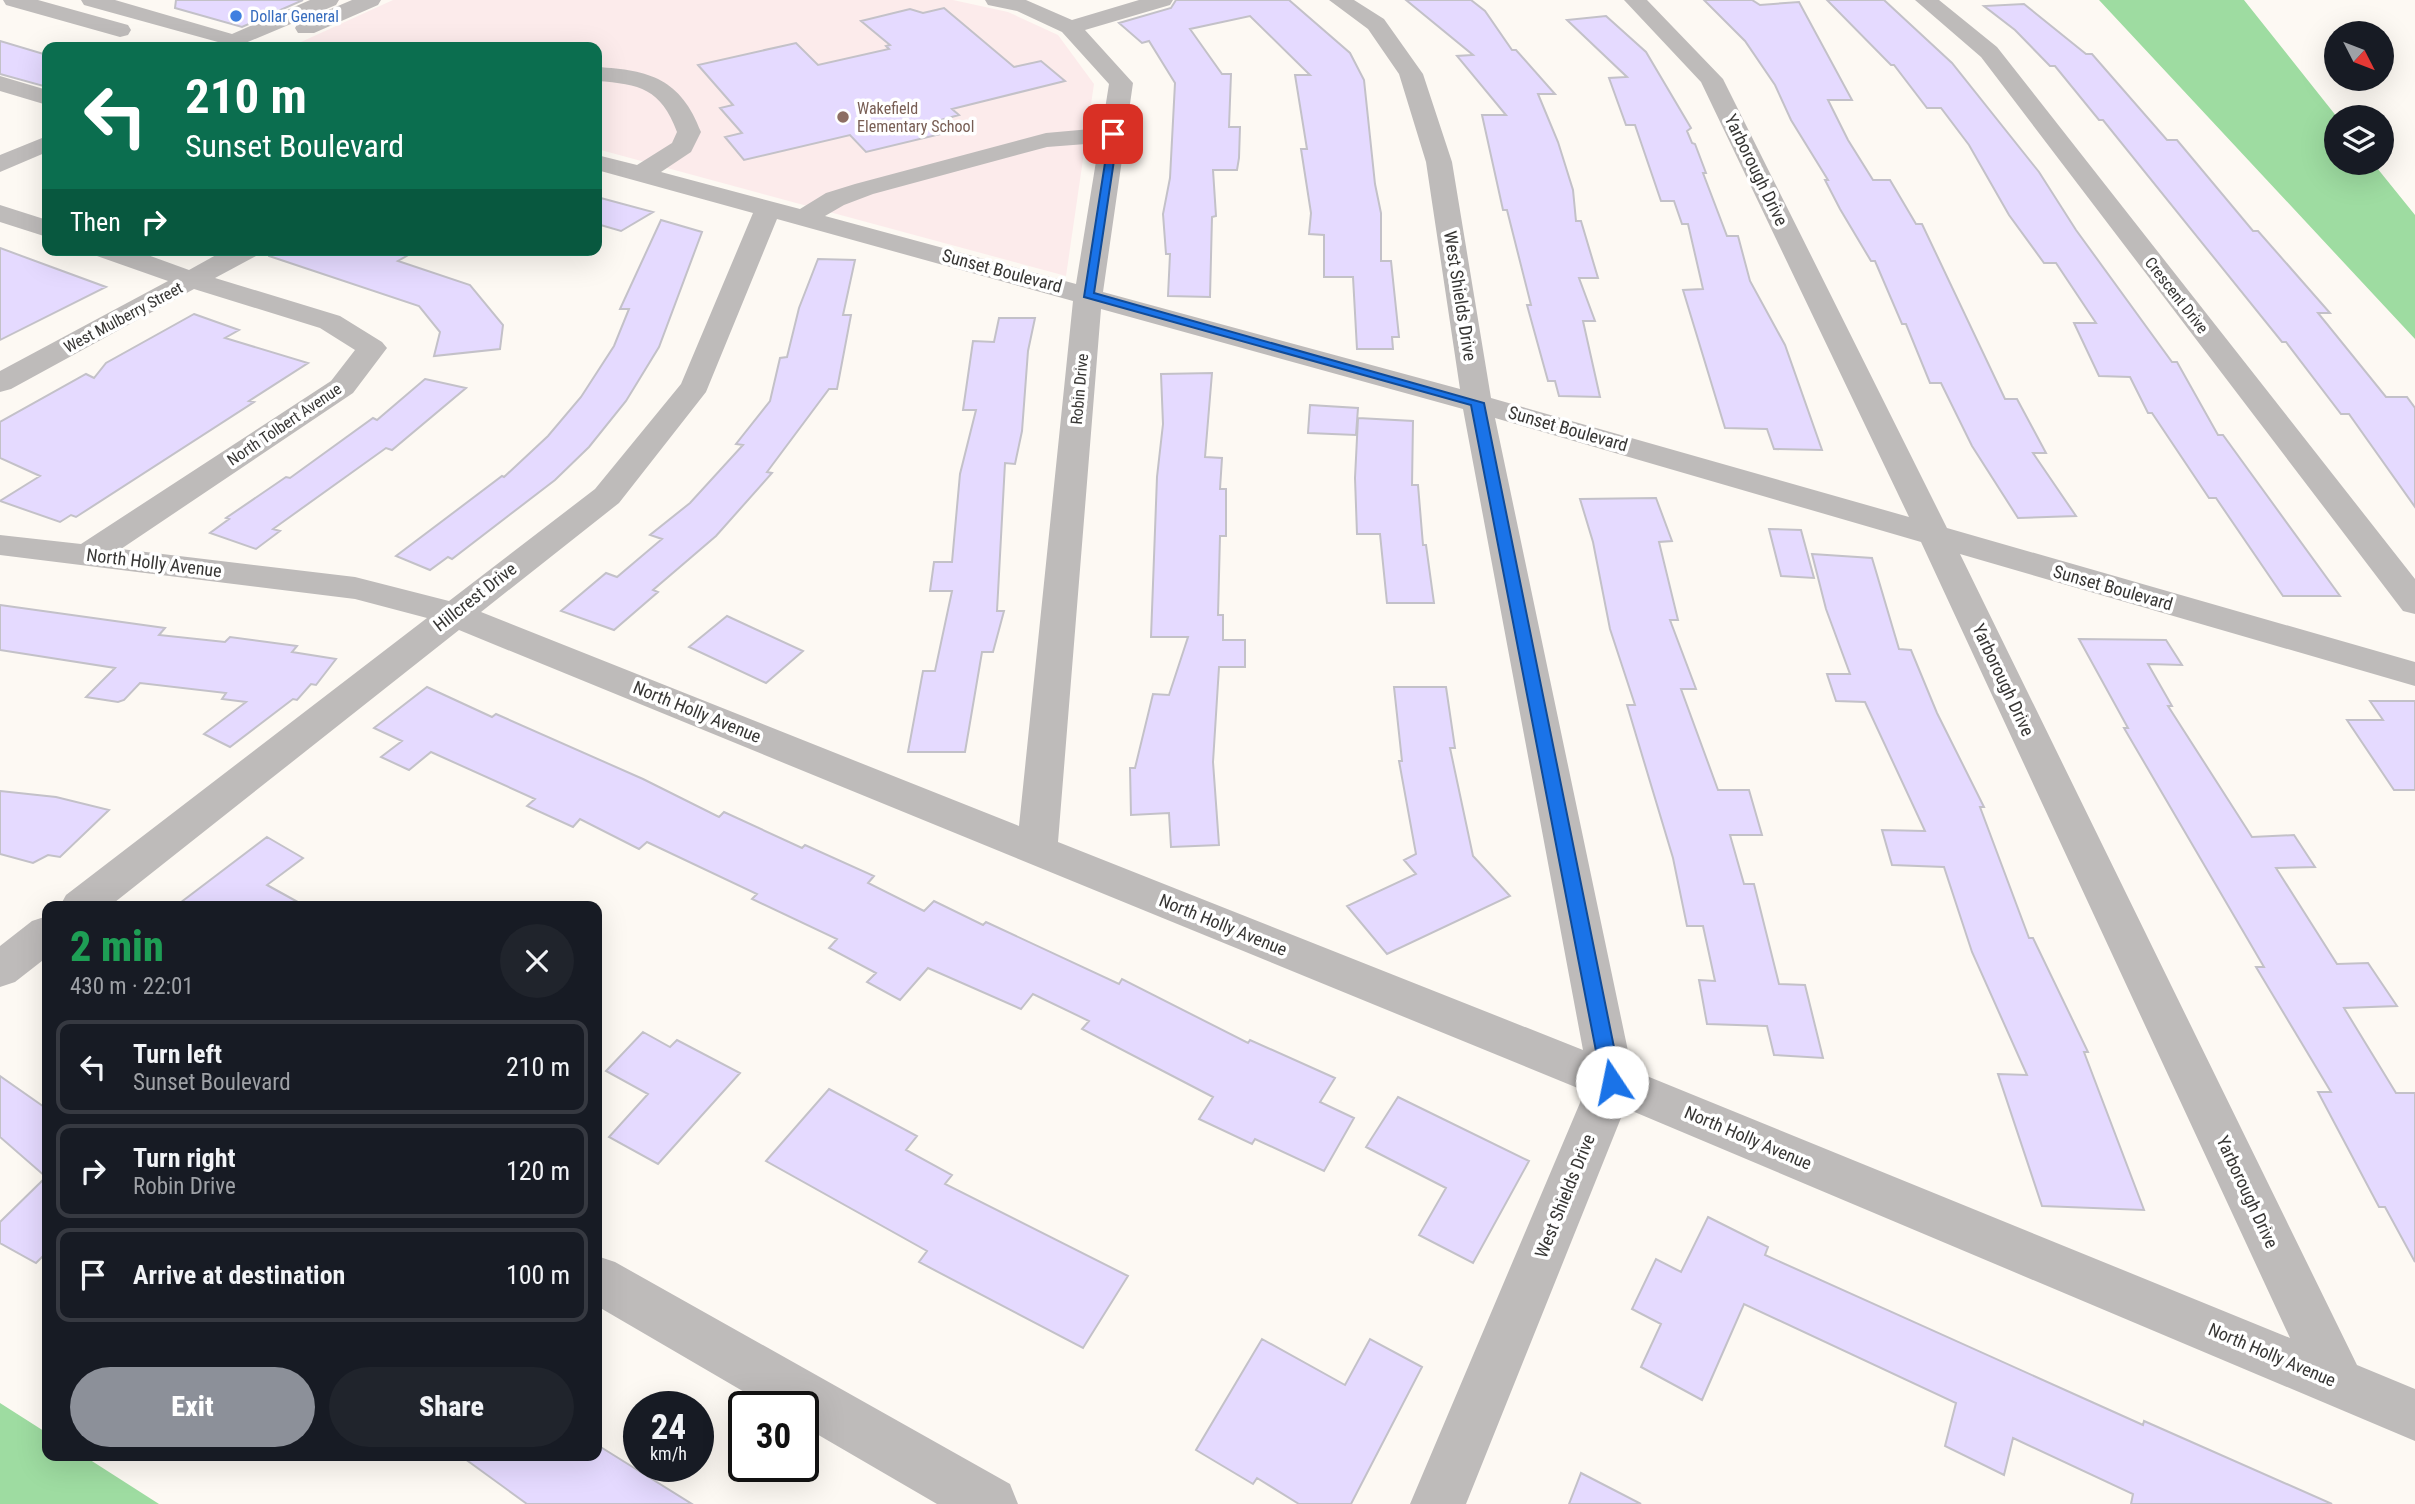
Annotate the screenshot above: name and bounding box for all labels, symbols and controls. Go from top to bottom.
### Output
place label: Dollar General [250,7,339,26]
marker: Dollar General [228,8,244,24]
north arrow [2324,21,2394,91]
map controls [2324,21,2394,175]
text: 210 m [185,68,307,125]
icon: left [70,70,161,161]
place label: Wakefield Elementary School [857,99,974,136]
pin [1083,104,1143,164]
button: layers [2324,105,2394,175]
marker: Wakefield Elementary School [835,109,851,125]
street label: Yarborough Drive [1720,111,1793,229]
icon: arrive [1094,115,1132,153]
text: Sunset Boulevard [185,127,404,165]
icon: right [135,203,173,241]
text: Then [70,207,121,237]
street label: West Shields Drive [1440,229,1481,362]
street label: Sunset Boulevard [940,244,1064,297]
street label: Crescent Drive [2141,253,2212,337]
street label: West Mulberry Street [61,278,186,357]
street label: Robin Drive [1067,353,1092,425]
street label: North Tolbert Avenue [224,379,345,470]
street label: Sunset Boulevard [1506,401,1630,456]
street label: North Holly Avenue [85,544,223,581]
street label: Hillcrest Drive [429,558,520,635]
street label: Sunset Boulevard [2051,560,2175,615]
street label: Yarborough Drive [1968,620,2039,739]
street label: North Holly Avenue [630,676,764,747]
street label: North Holly Avenue [1156,889,1290,960]
text: 2 min [70,922,164,971]
button: close [500,924,574,998]
text: 430 m · 22:01 [70,973,194,1000]
text: Turn left [133,1039,222,1069]
position arrow [1575,1045,1649,1119]
icon: left [74,1048,112,1086]
text: 210 m [506,1052,570,1082]
text: Sunset Boulevard [133,1069,291,1096]
street label: North Holly Avenue [1681,1101,1815,1174]
street label: West Shields Drive [1530,1131,1599,1261]
street label: Yarborough Drive [2212,1132,2283,1251]
text: Turn right [133,1143,235,1173]
icon: right [74,1152,112,1190]
text: 120 m [506,1156,570,1186]
text: Robin Drive [133,1173,236,1200]
icon: arrive [74,1256,112,1294]
text: Arrive at destination [133,1260,345,1290]
text: 100 m [506,1260,570,1290]
street label: North Holly Avenue [2205,1318,2339,1391]
button: Exit [70,1367,315,1447]
button: Share [329,1367,574,1447]
speed limit sign: 30 [728,1391,819,1482]
text: 24 [651,1407,686,1448]
text: km/h [650,1443,687,1464]

